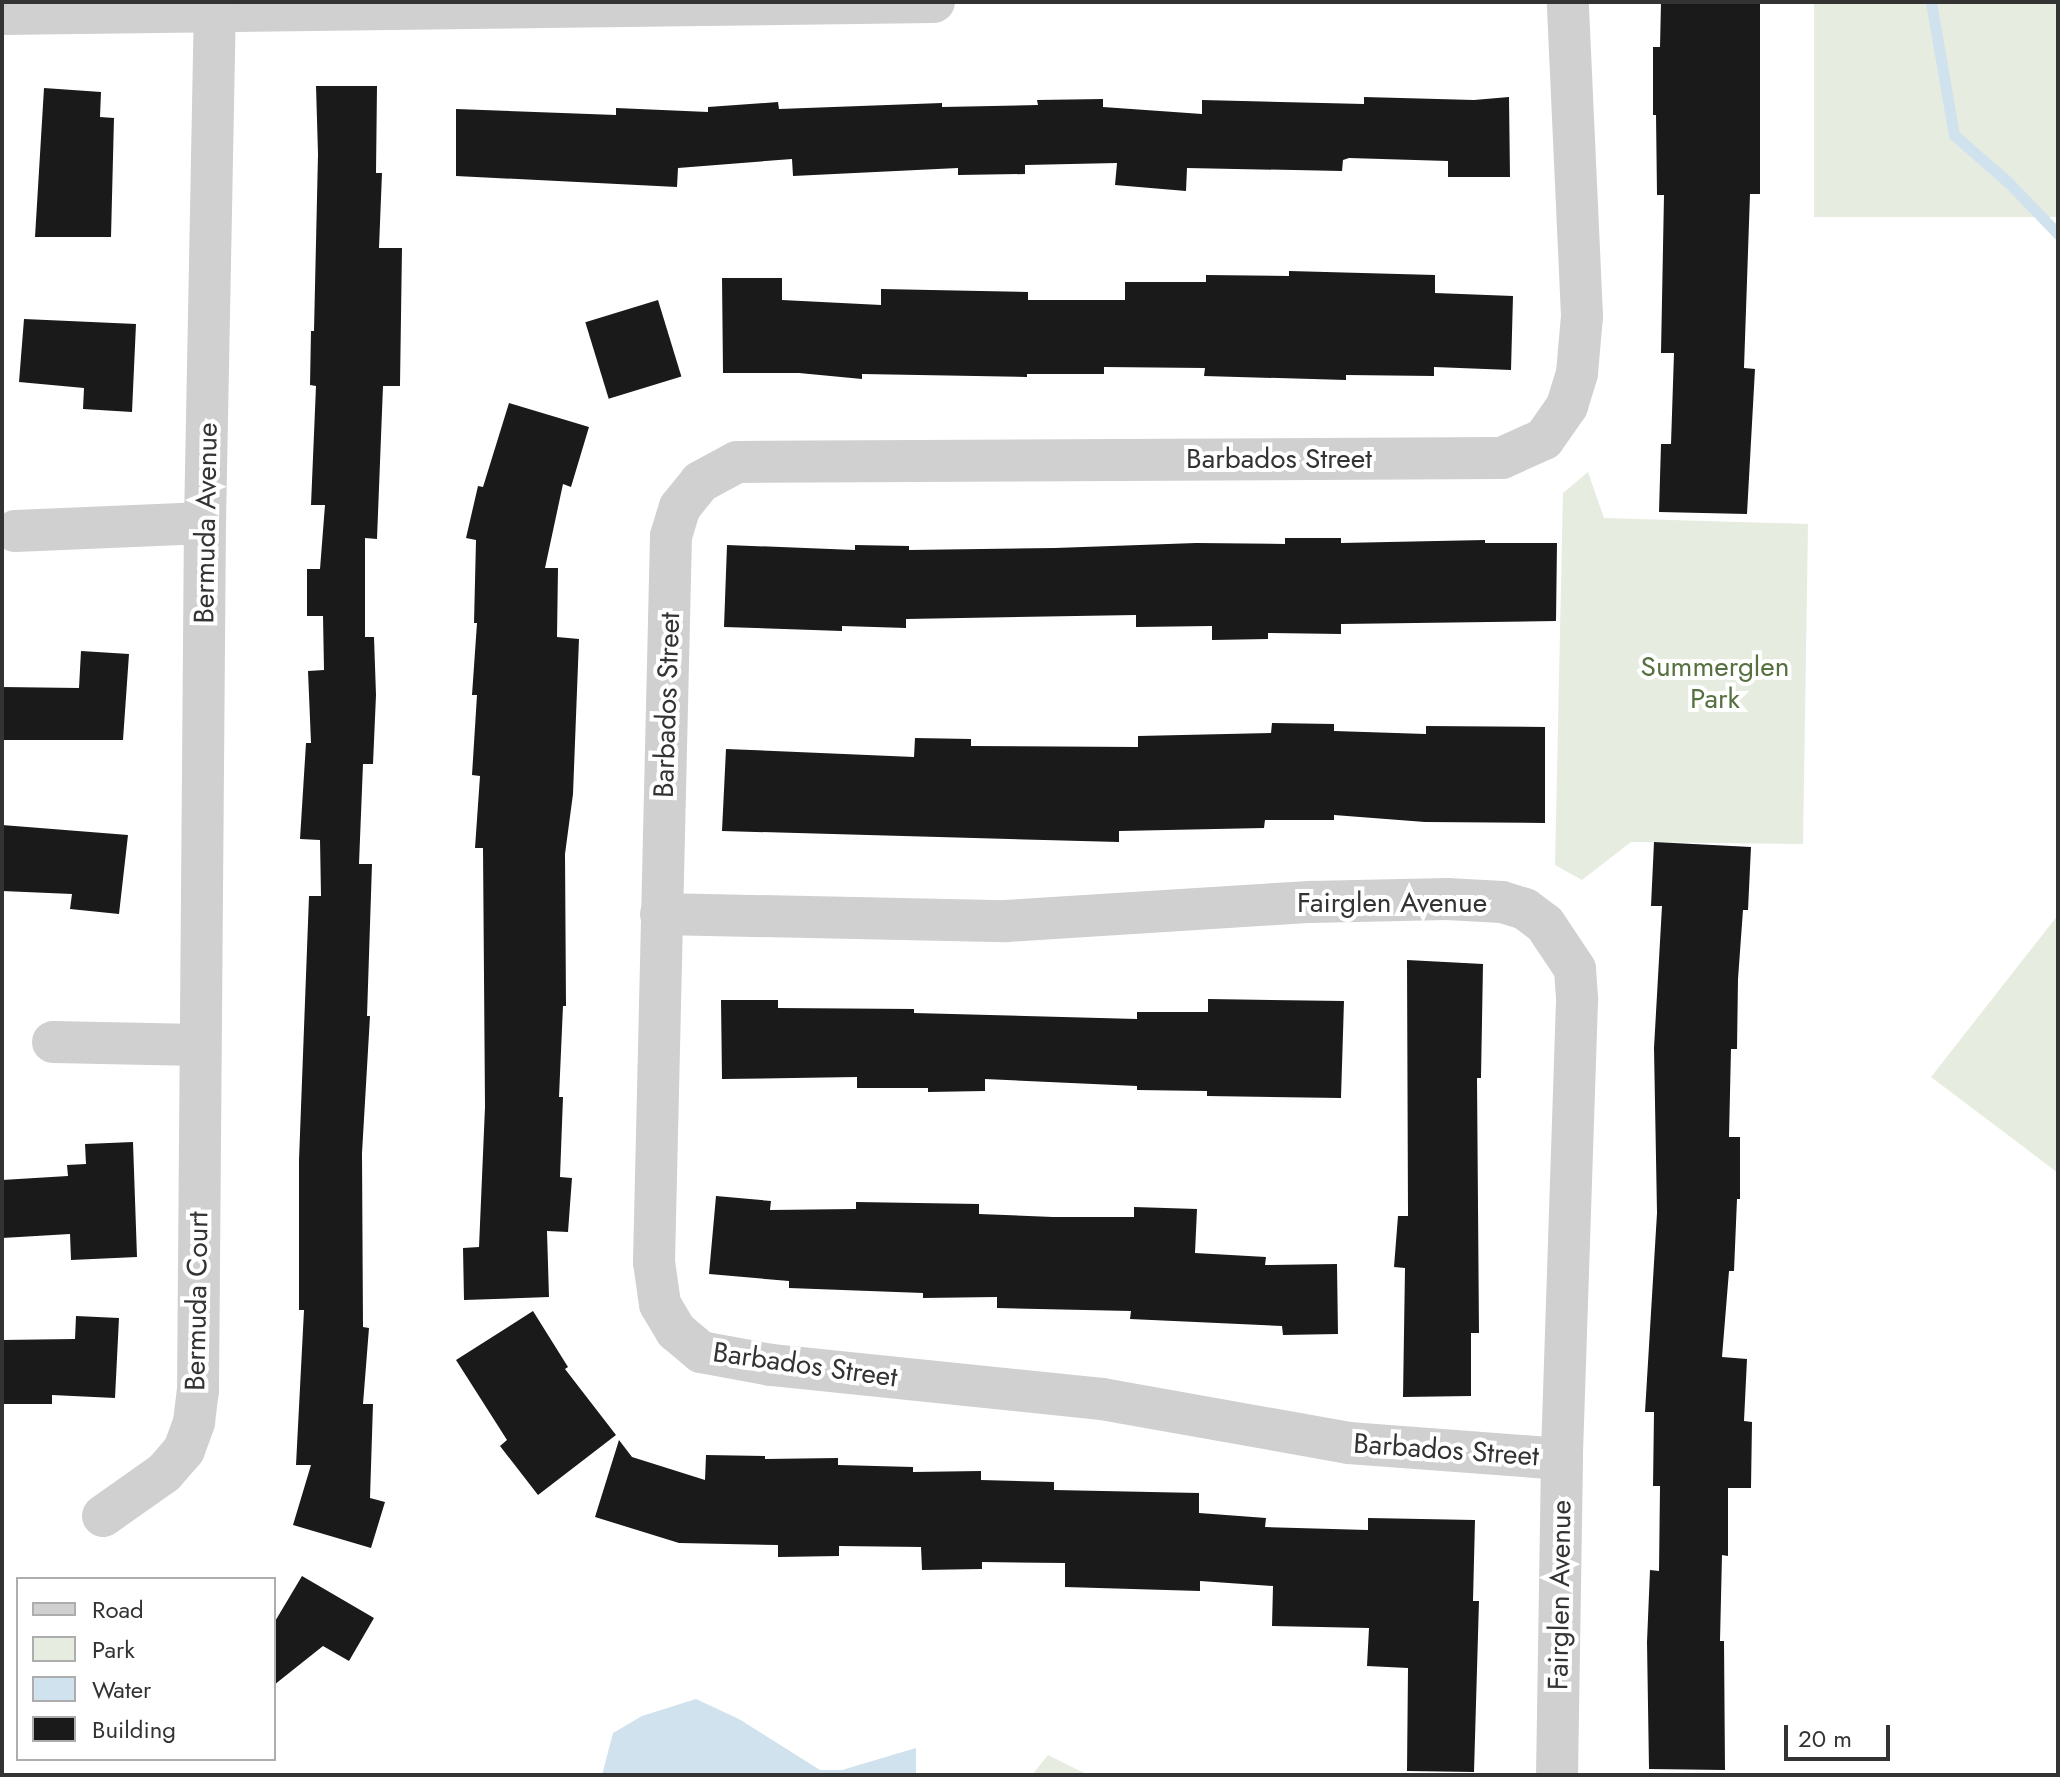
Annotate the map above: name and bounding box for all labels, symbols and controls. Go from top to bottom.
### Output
street label: Bermuda Avenue [187,422,225,624]
street label: Barbados Street [1186,442,1372,476]
street label: Barbados Street [647,612,687,798]
park label: Summerglen Park [1641,650,1789,716]
street label: Fairglen Avenue [1297,886,1487,920]
street label: Bermuda Court [179,1211,215,1391]
street label: Barbados Street [711,1335,899,1395]
street label: Barbados Street [1352,1427,1540,1473]
street label: Fairglen Avenue [1542,1500,1578,1690]
legend [16,1577,276,1761]
text: Road [92,1592,144,1627]
text: Park [92,1632,135,1667]
text: Water [92,1672,151,1707]
scale bar [1788,1709,1894,1759]
text: Building [92,1712,176,1747]
text: 20 m [1798,1721,1852,1756]

